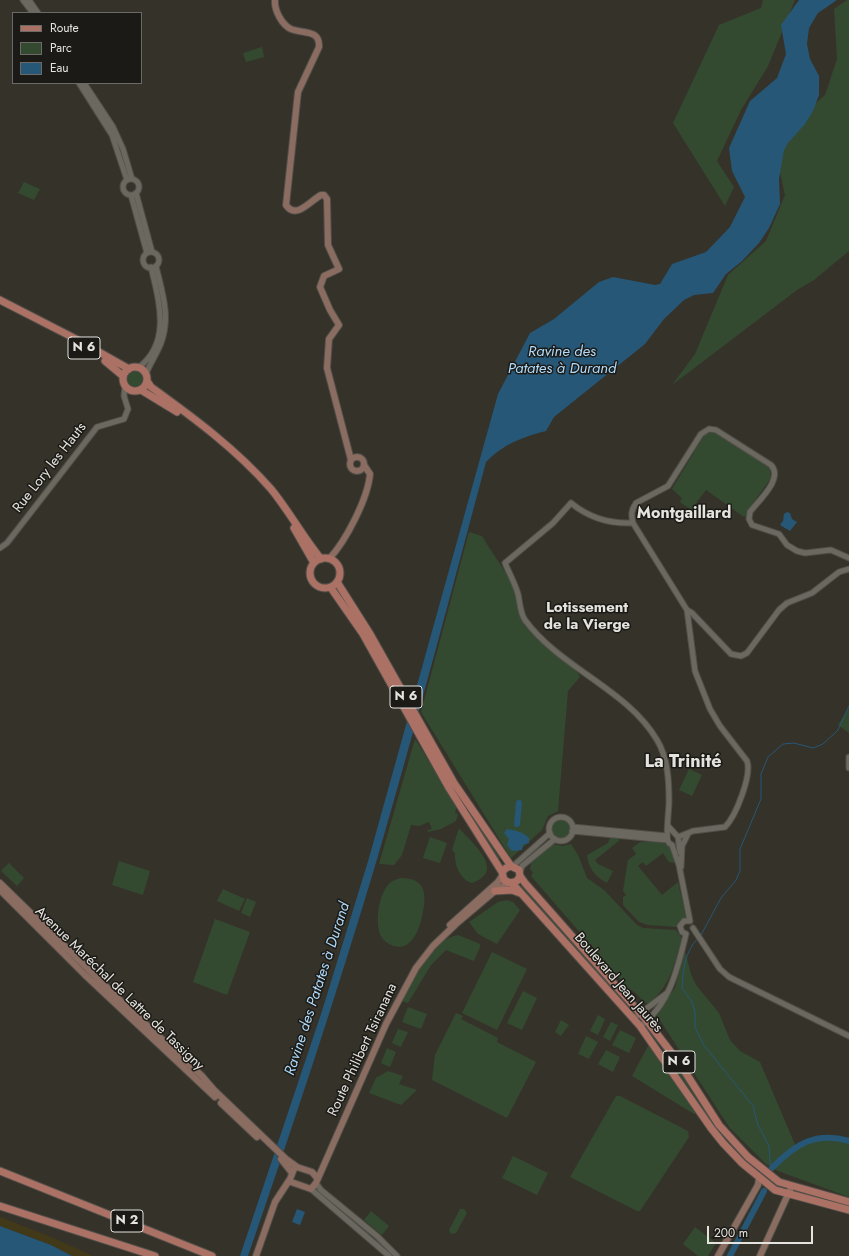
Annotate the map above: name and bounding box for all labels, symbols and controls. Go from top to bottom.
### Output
legend [12,12,142,84]
text: Route [50,19,79,37]
text: Parc [50,39,72,57]
text: Eau [50,59,69,77]
road number: N 6 [68,337,100,359]
water label: Ravine des Patates à Durand [508,343,616,378]
street label: Rue Lory les Hauts [10,420,90,516]
district label: Montgaillard [637,504,731,524]
district label: Lotissement de la Vierge [544,599,630,634]
road number: N 6 [390,686,422,708]
district label: La Trinité [645,752,721,774]
water label: Ravine des Patates à Durand [281,900,355,1078]
street label: Avenue Maréchal de Lattre de Tassigny [31,904,207,1074]
street label: Boulevard Jean Jaurès [570,930,666,1036]
street label: Route Philibert Tsiranana [325,981,401,1119]
road number: N 6 [663,1051,695,1073]
road number: N 2 [111,1210,143,1232]
scale bar [709,1218,815,1244]
text: 200 m [714,1224,748,1242]

